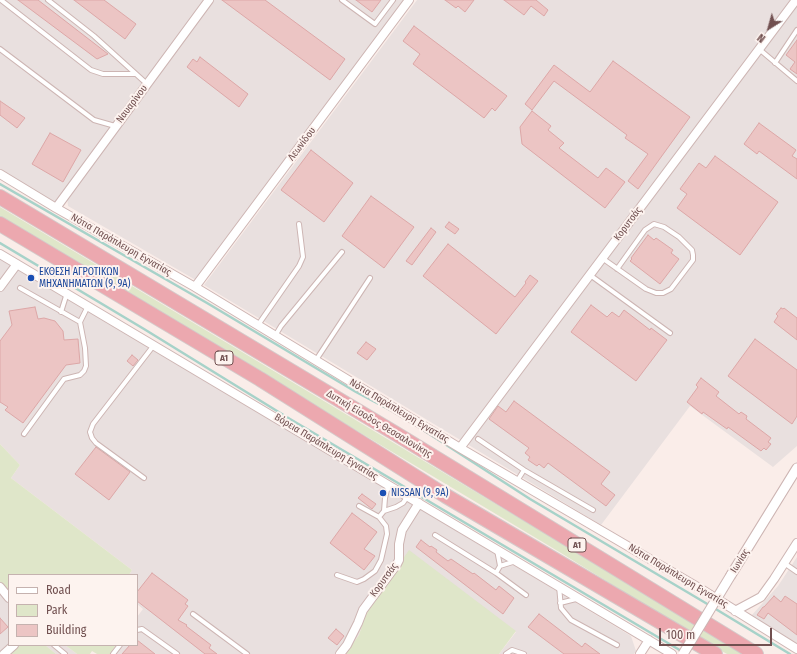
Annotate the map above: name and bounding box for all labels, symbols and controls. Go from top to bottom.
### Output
north arrow [749,8,789,48]
text: N [755,31,768,45]
street label: Ναυαρίνου [114,83,150,125]
street label: Λεωνίδου [286,125,318,163]
street label: Κορυτσάς [611,205,645,243]
street label: Νότια Παράπλευρη Εγνατίας [69,211,173,279]
place label: ΕΚΘΕΣΗ ΑΓΡΟΤΙΚΩΝ ΜΗΧΑΝΗΜΑΤΩΝ (9, 9Α) [39,266,131,290]
marker: ΕΚΘΕΣΗ ΑΓΡΟΤΙΚΩΝ ΜΗΧΑΝΗΜΑΤΩΝ (9, 9Α) [26,273,36,283]
road number: Α1 [215,351,233,365]
street label: Νότια Παράπλευρη Εγνατίας [347,377,451,445]
street label: Δυτική Είσοδος Θεσσαλονίκης [324,388,434,460]
street label: Βόρεια Παράπλευρη Εγνατίας [272,411,380,483]
place label: NISSAN (9, 9Α) [391,487,448,499]
marker: NISSAN (9, 9Α) [378,488,388,498]
road number: Α1 [568,538,586,552]
street label: Νότια Παράπλευρη Εγνατίας [626,542,730,610]
street label: Ιωνίας [728,547,752,575]
street label: Κορυτσάς [368,561,400,599]
legend [8,574,138,646]
text: Road [46,583,71,597]
text: Park [46,603,67,617]
scale bar [661,620,774,646]
text: Building [46,623,86,637]
text: 100 m [666,628,695,642]

